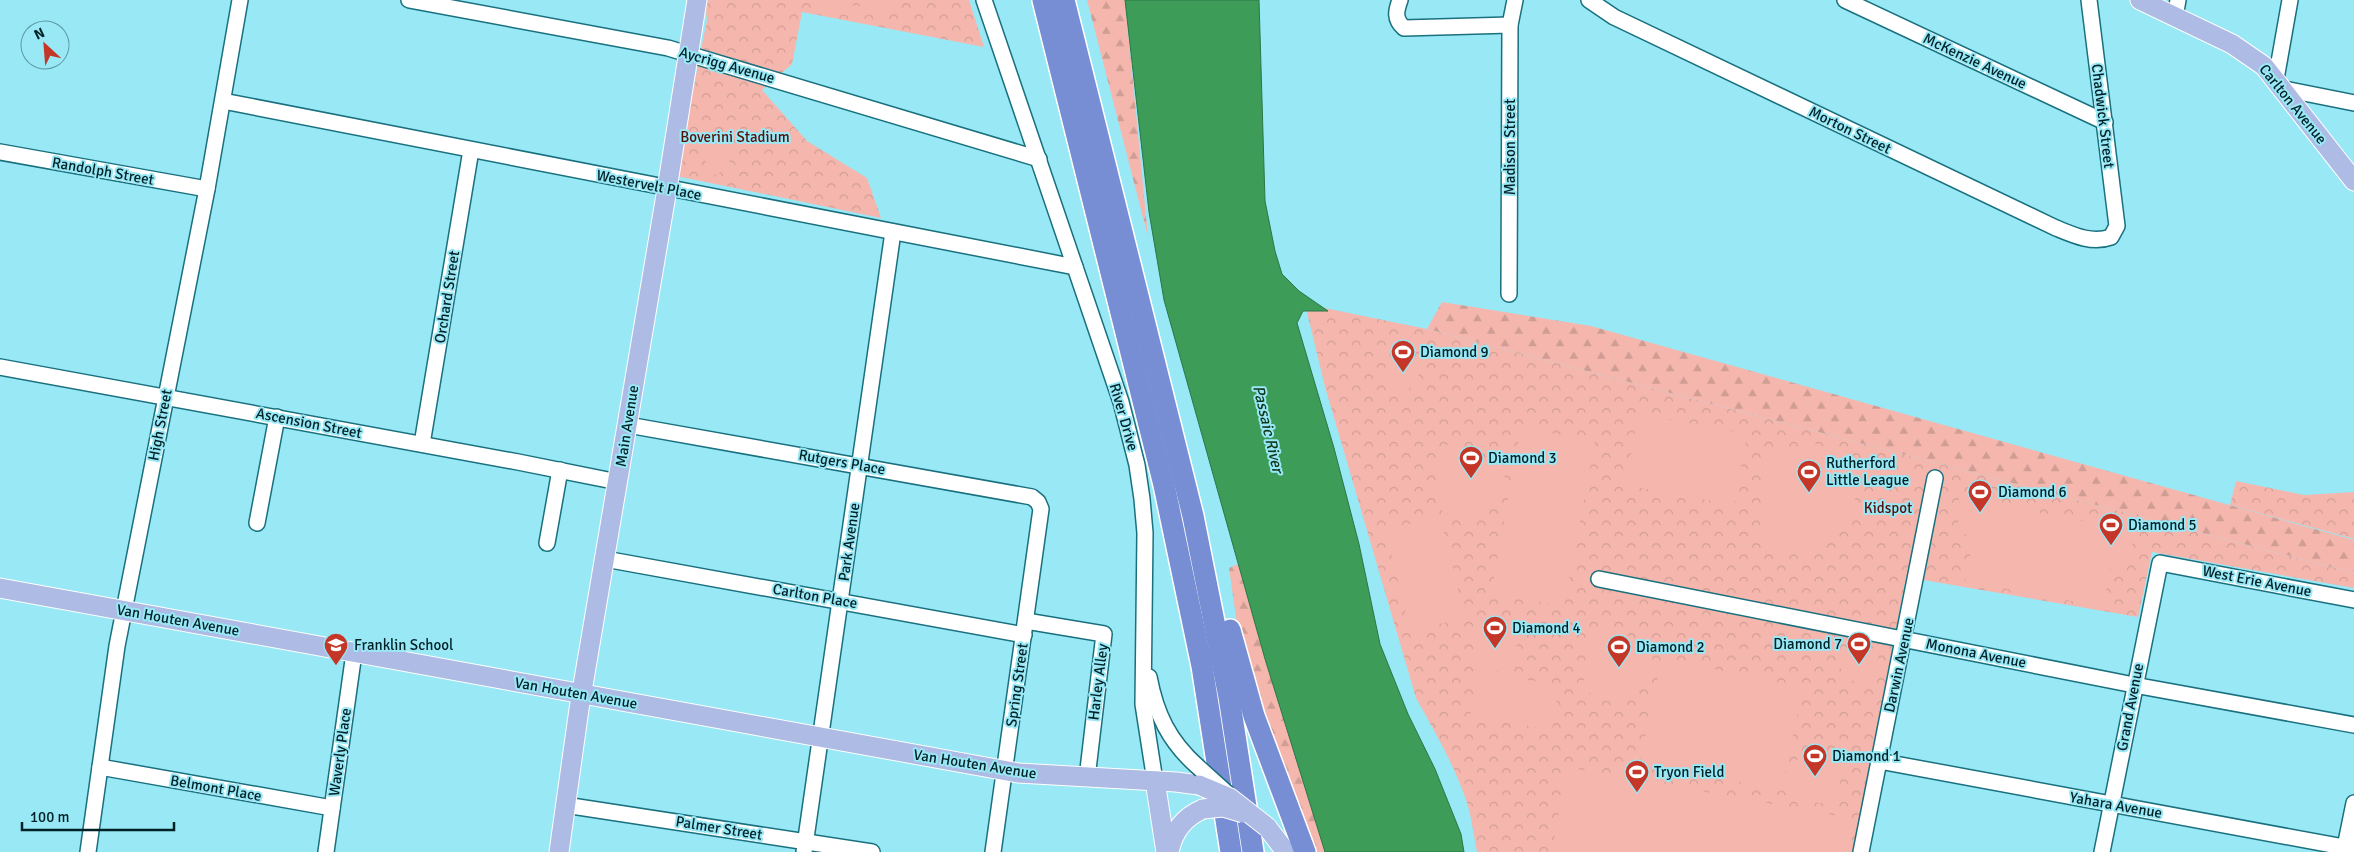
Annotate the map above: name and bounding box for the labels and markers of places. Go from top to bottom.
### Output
sports icon: Diamond 9 [1390,339,1416,373]
place label: Diamond 9 [1420,343,1489,361]
sports icon: Diamond 3 [1458,445,1484,479]
place label: Diamond 3 [1488,449,1557,467]
place label: Rutherford Little League [1826,454,1909,489]
sports icon: Rutherford Little League [1796,459,1822,493]
sports icon: Diamond 6 [1967,479,1993,513]
place label: Diamond 6 [1998,483,2067,501]
sports icon: Diamond 5 [2098,512,2124,546]
place label: Diamond 5 [2128,516,2197,534]
sports icon: Diamond 4 [1482,615,1508,649]
place label: Diamond 4 [1512,619,1581,637]
sports icon: Diamond 7 [1846,631,1872,665]
school or university icon: Franklin School [323,632,349,666]
sports icon: Diamond 2 [1606,634,1632,668]
place label: Diamond 7 [1773,635,1842,653]
place label: Franklin School [354,636,453,654]
place label: Diamond 2 [1636,638,1705,656]
sports icon: Diamond 1 [1802,743,1828,777]
place label: Diamond 1 [1832,747,1901,765]
sports icon: Tryon Field [1624,759,1650,793]
place label: Tryon Field [1654,763,1724,781]

